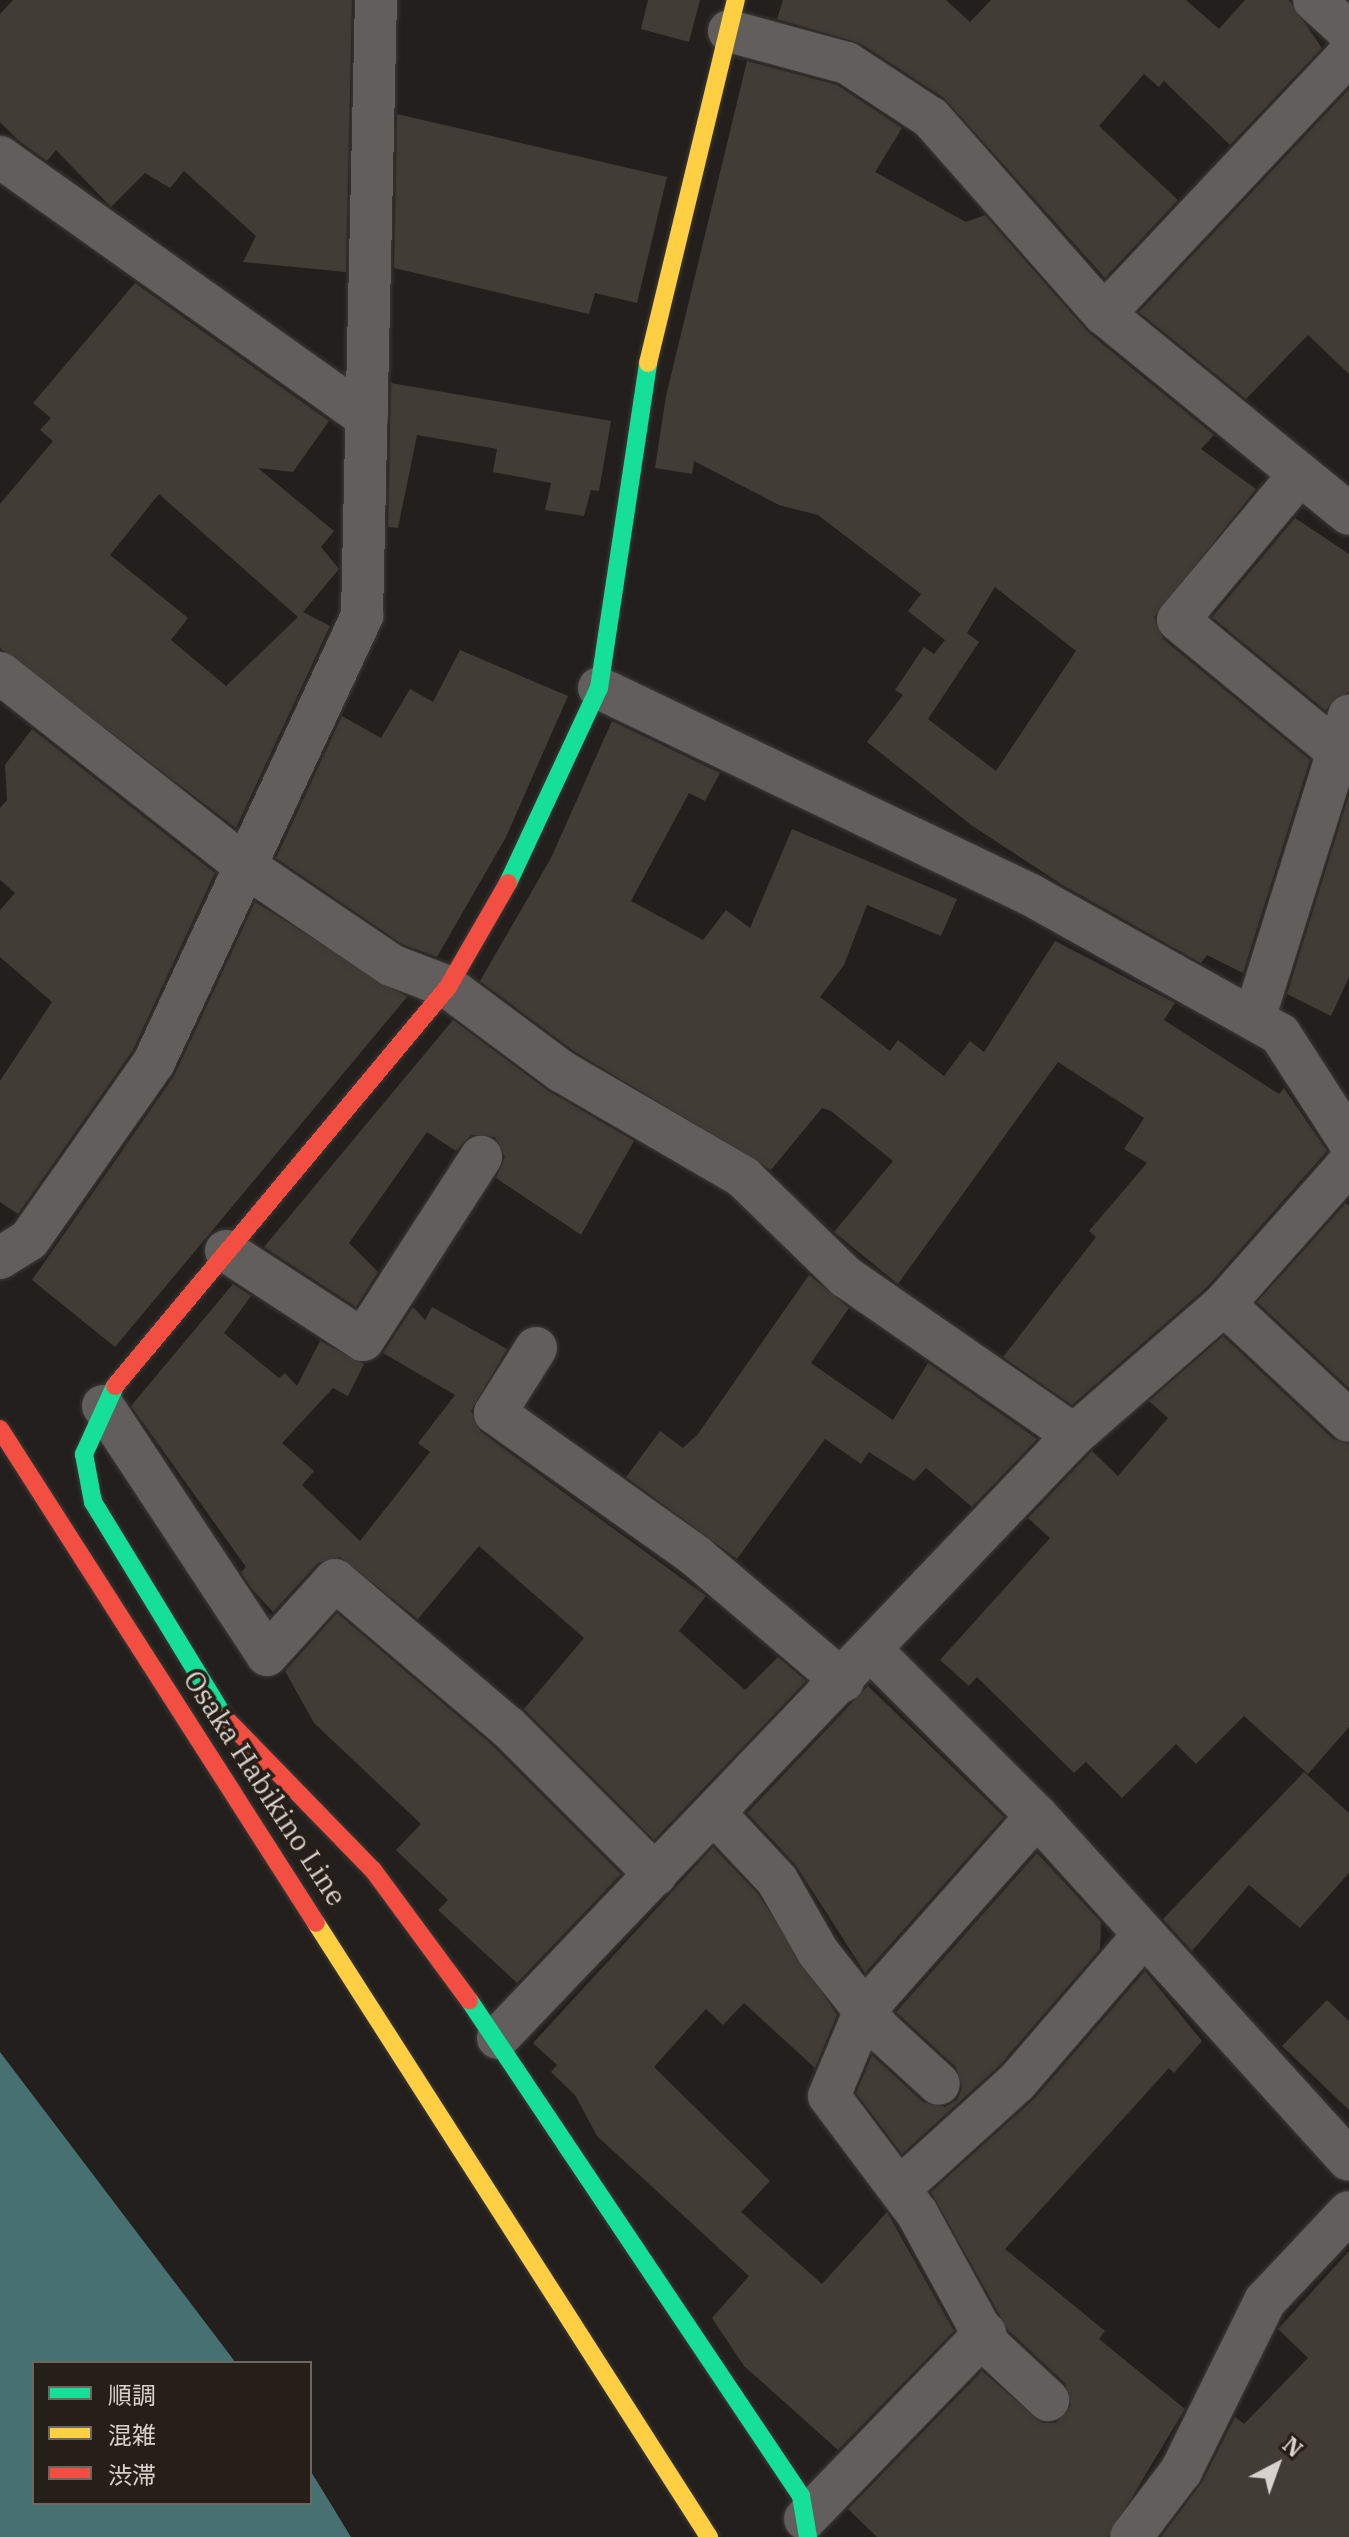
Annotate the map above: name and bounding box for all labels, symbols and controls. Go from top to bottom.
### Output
street label: Osaka Habikino Line [176,1664,354,1912]
legend [32,2361,312,2505]
text: 順調 [108,2379,156,2411]
text: 混雑 [108,2419,156,2451]
north arrow [1237,2425,1317,2505]
text: N [1277,2430,1309,2463]
text: 渋滞 [108,2459,156,2491]

